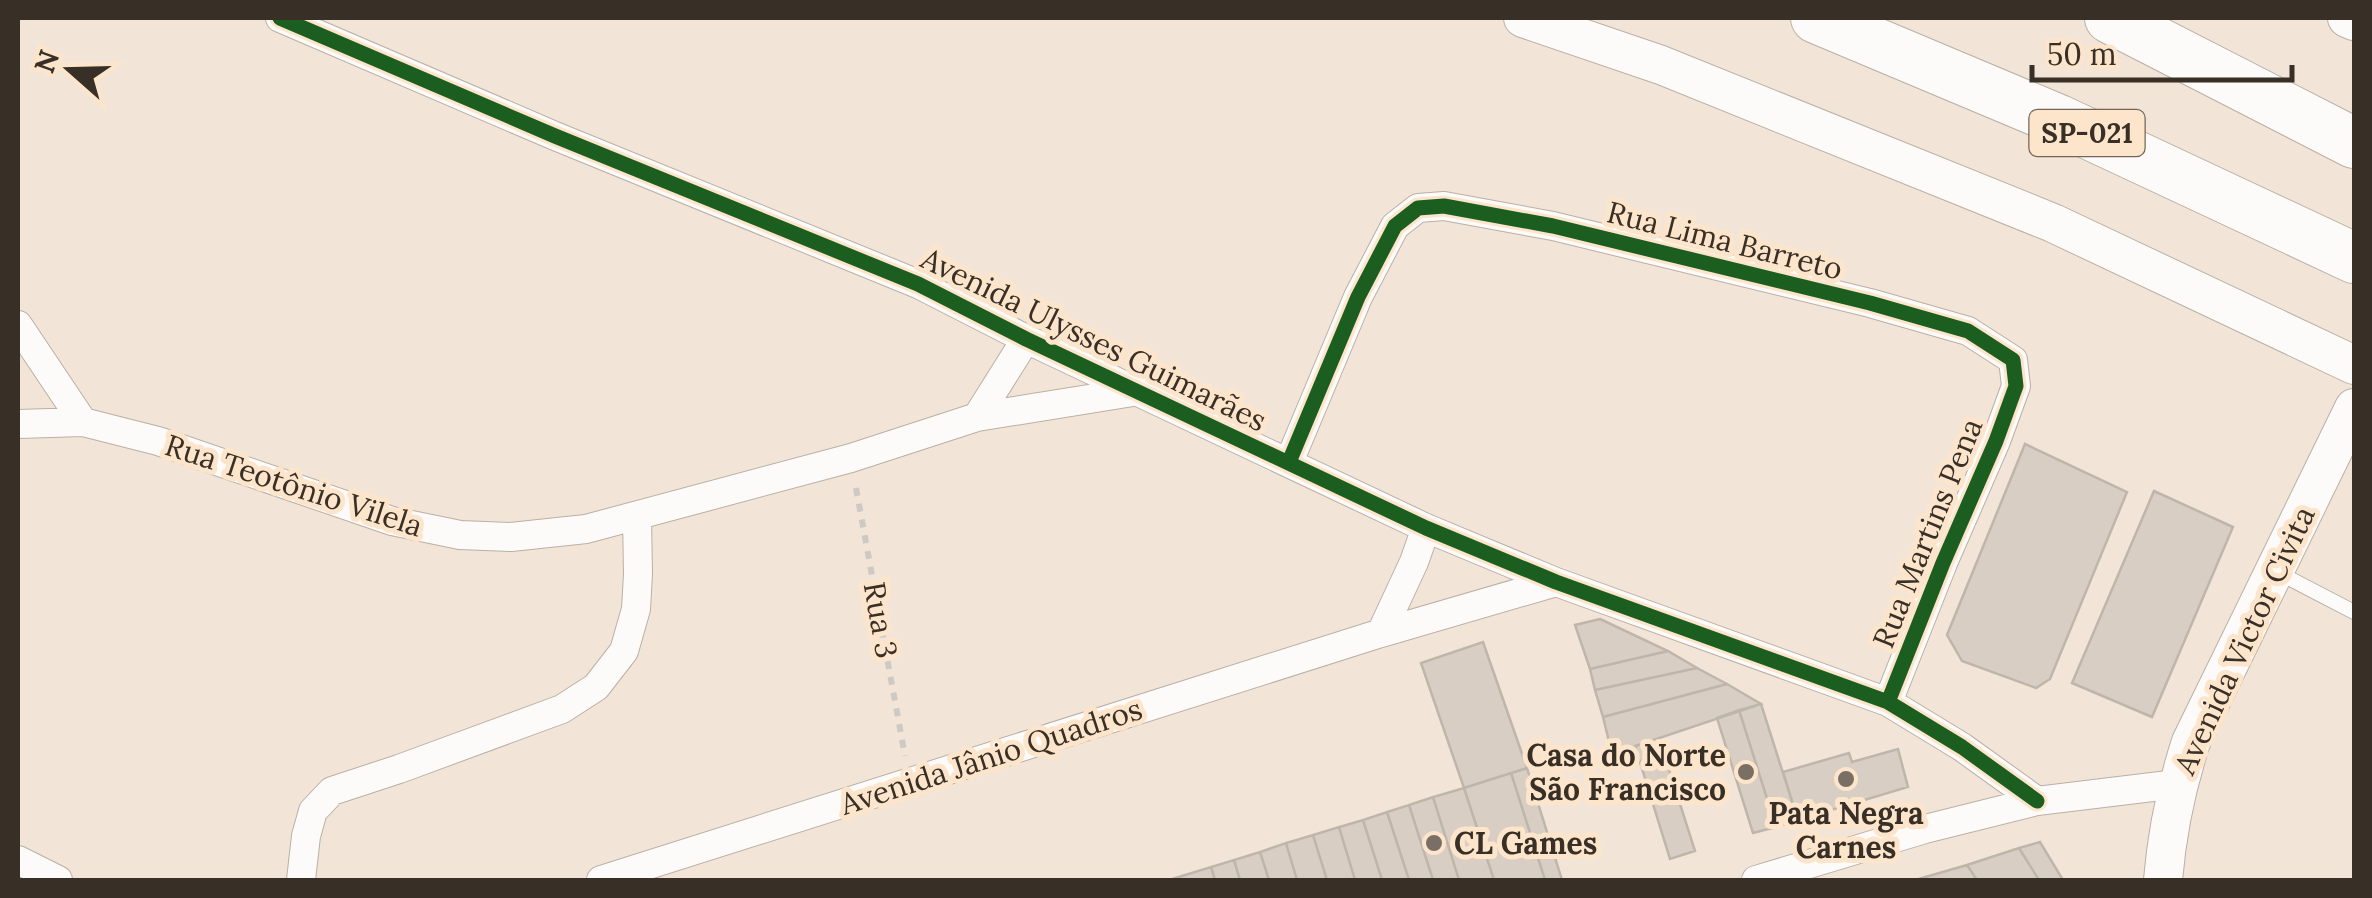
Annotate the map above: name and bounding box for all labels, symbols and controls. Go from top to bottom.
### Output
north arrow [20,20,120,120]
scale bar [2032,20,2292,82]
text: 50 m [2047,35,2117,73]
text: N [26,45,67,78]
road number: SP-021 [2030,110,2144,156]
street label: Rua Lima Barreto [1603,192,1847,288]
street label: Avenida Ulysses Guimarães [914,238,1273,440]
street label: Rua Martins Pena [1864,413,1990,653]
street label: Rua Teotônio Vilela [161,425,427,545]
street label: Avenida Victor Civita [2165,500,2323,781]
street label: Rua 3 [856,579,906,661]
street label: Avenida Jânio Quadros [834,689,1147,823]
place label: Casa do Norte São Francisco [1526,736,1726,808]
marker: Casa do Norte São Francisco [1735,761,1757,783]
marker: Pata Negra Carnes [1835,768,1857,790]
place label: Pata Negra Carnes [1768,794,1924,866]
place label: CL Games [1454,824,1597,862]
marker: CL Games [1423,832,1445,854]

